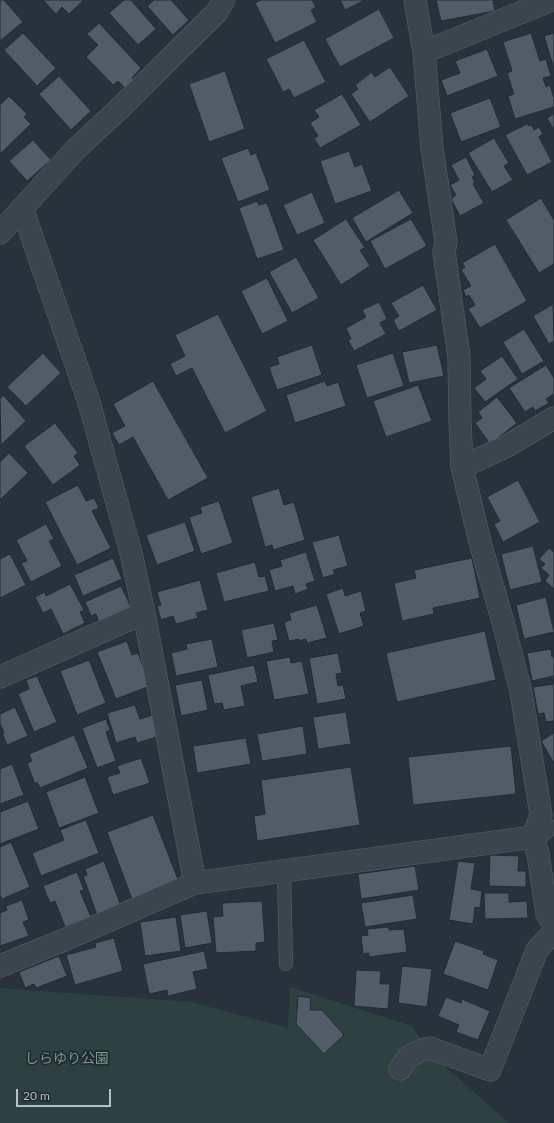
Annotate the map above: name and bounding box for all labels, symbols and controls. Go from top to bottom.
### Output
park label: しらゆり公園 [25,1050,109,1066]
scale bar [18,1081,113,1107]
text: 20 m [23,1088,50,1103]

